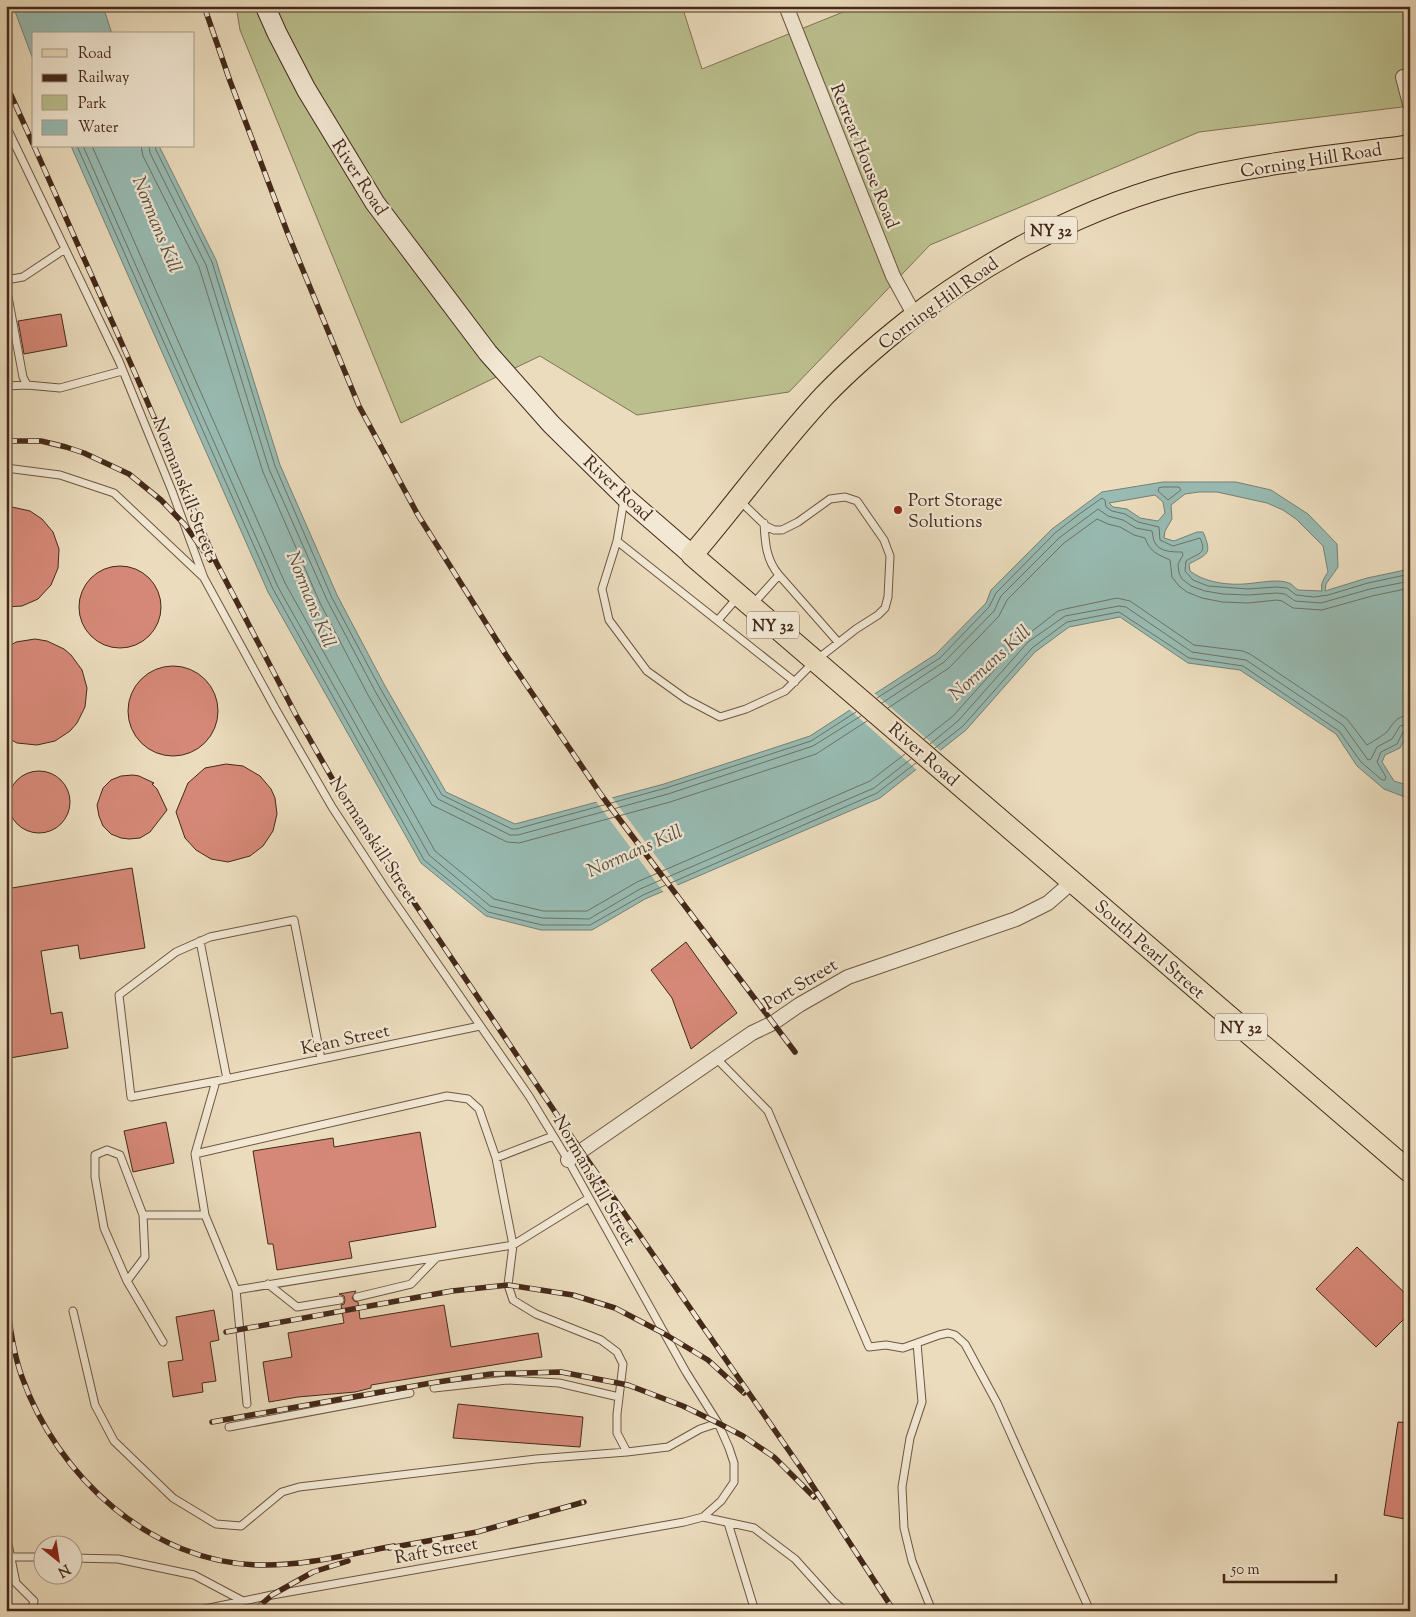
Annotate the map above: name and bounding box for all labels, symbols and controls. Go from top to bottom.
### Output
legend [32,32,195,148]
text: Road [78,44,112,65]
text: Railway [78,68,130,89]
street label: Retreat House Road [822,80,904,233]
text: Park [78,94,107,115]
text: Water [78,118,119,139]
street label: River Road [324,135,393,221]
street label: Corning Hill Road [1239,138,1384,186]
water label: Normans Kill [124,173,187,277]
road number: NY 32 [1025,216,1077,244]
street label: Corning Hill Road [874,252,1005,357]
street label: Normanskill Street [145,414,222,561]
street label: River Road [576,451,657,528]
place label: Port Storage Solutions [908,489,1003,536]
marker: Port Storage Solutions [892,504,904,516]
water label: Normans Kill [278,548,341,652]
road number: NY 32 [747,612,799,638]
water label: Normans Kill [944,620,1038,708]
street label: River Road [882,717,964,794]
street label: Normanskill Street [321,772,423,910]
water label: Normans Kill [583,819,687,885]
street label: South Pearl Street [1088,895,1210,1006]
street label: Port Street [759,953,843,1018]
road number: NY 32 [1215,1014,1267,1040]
street label: Kean Street [299,1019,392,1063]
street label: Normanskill Street [545,1111,641,1251]
street label: Raft Street [393,1532,480,1572]
north arrow [32,1534,82,1584]
scale bar [1224,1552,1336,1584]
text: N [54,1558,73,1581]
text: 50 m [1230,1560,1260,1581]

